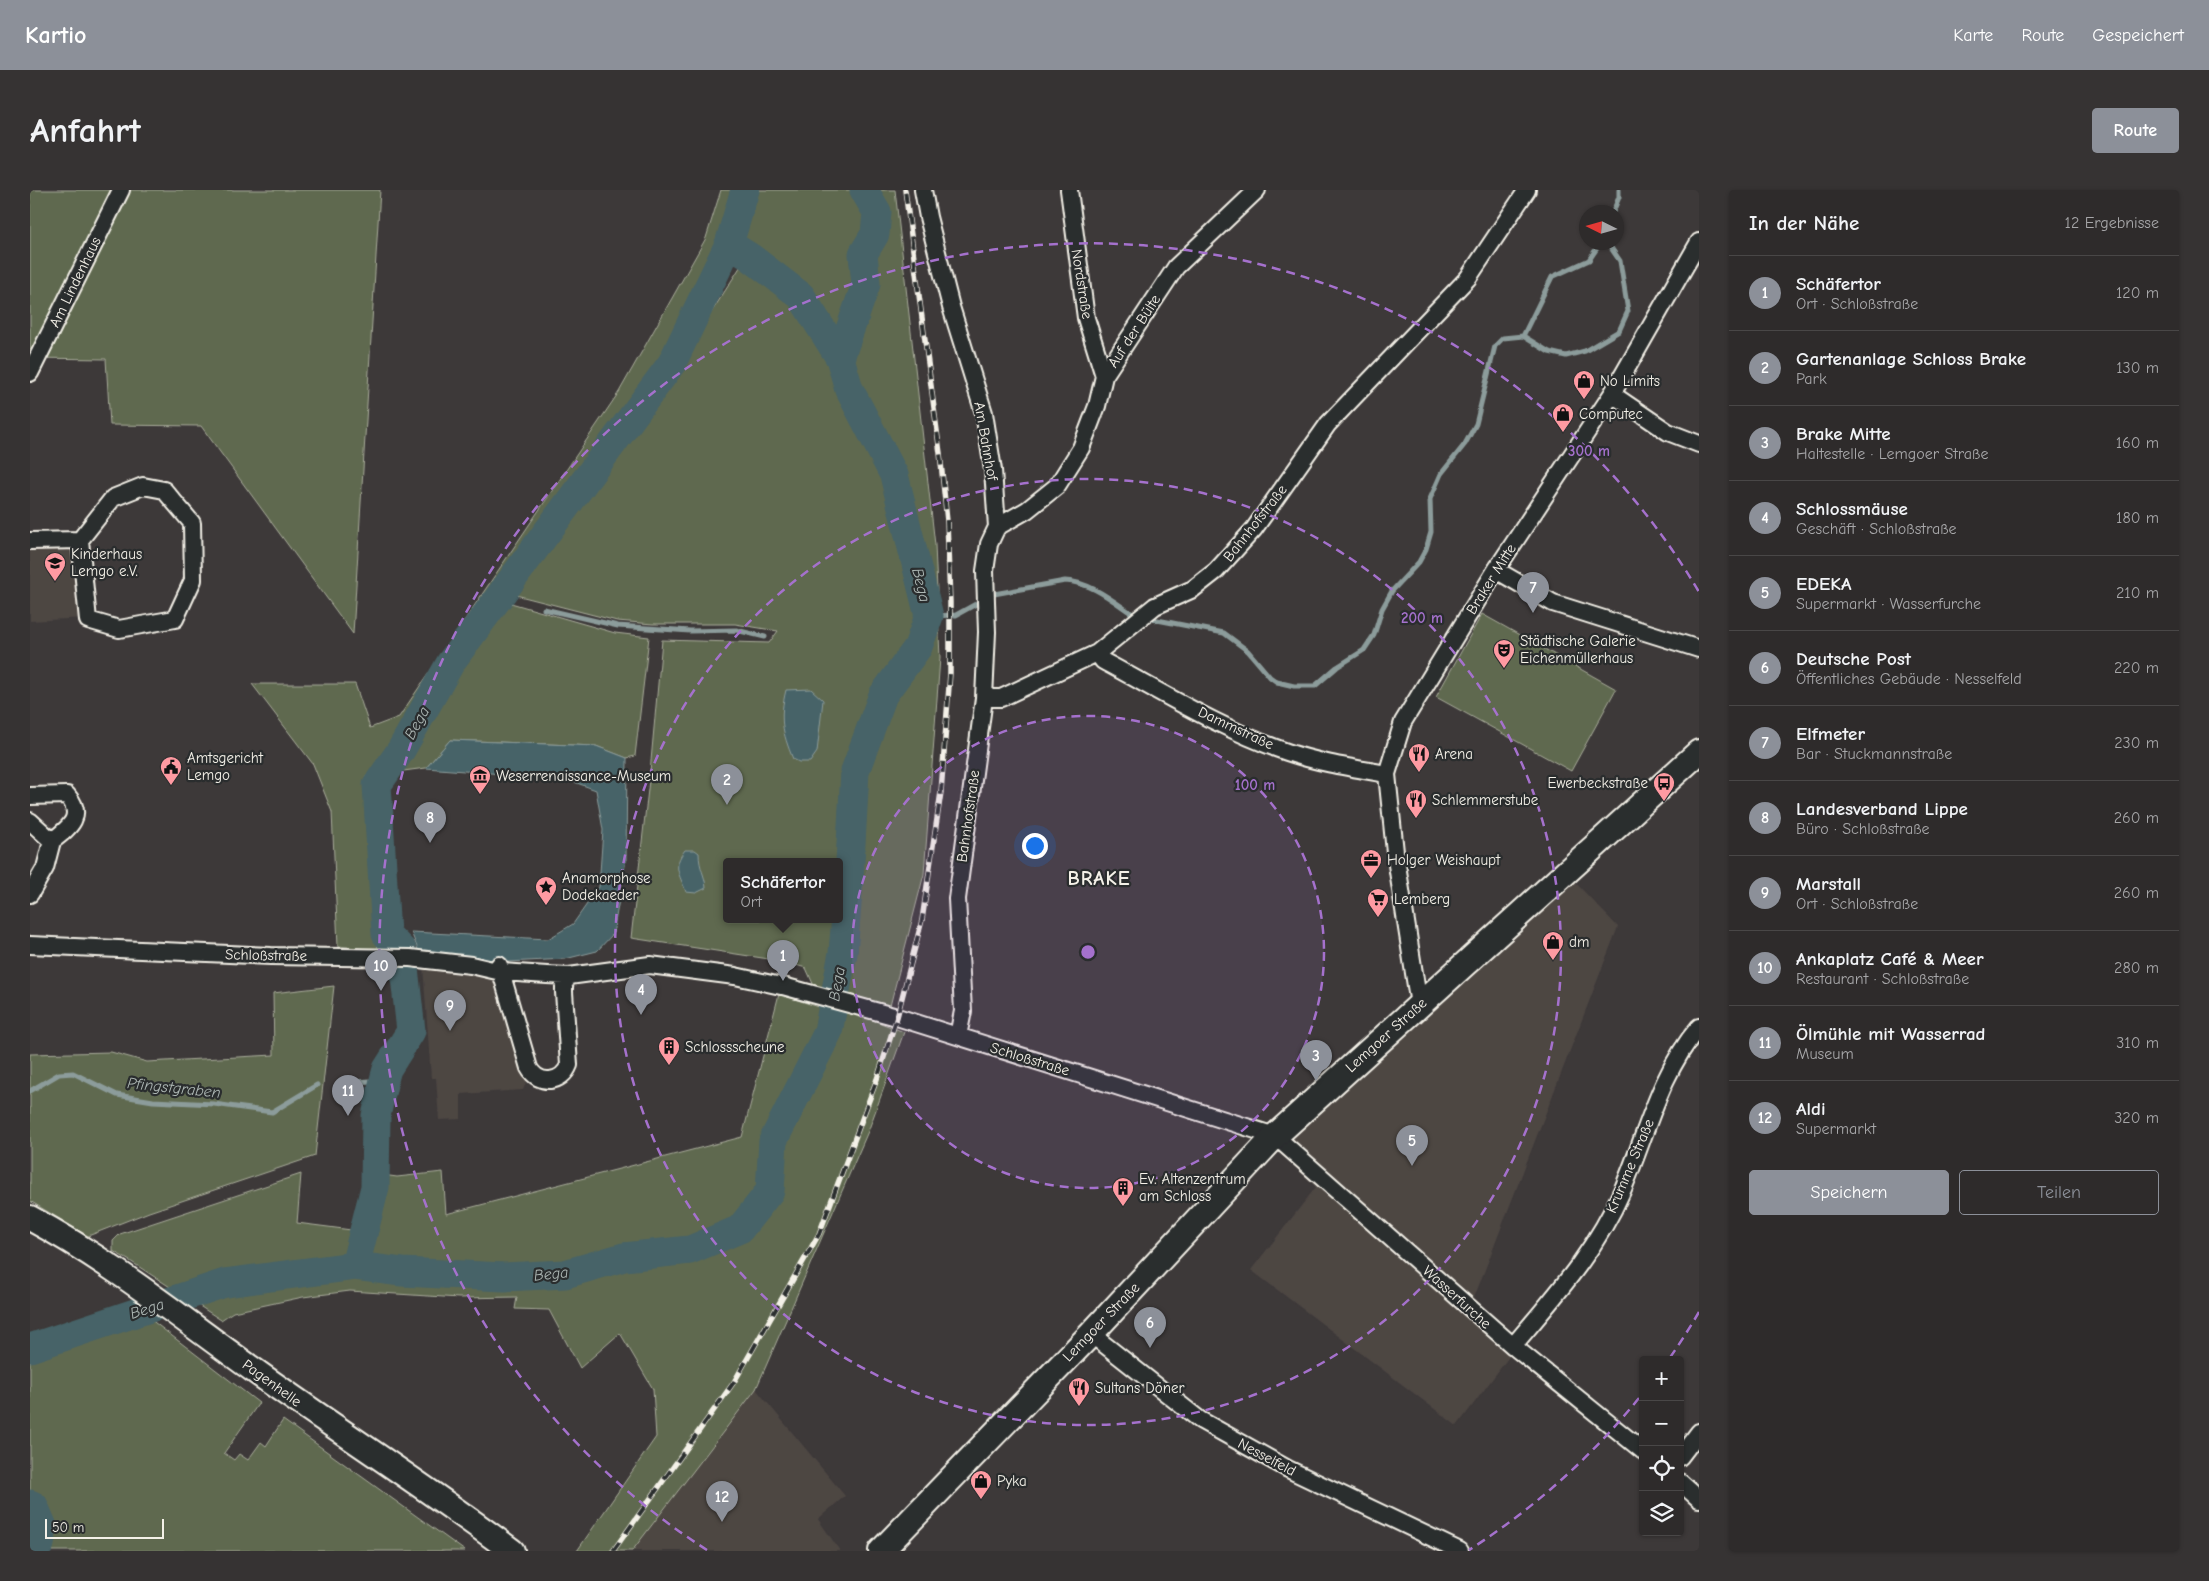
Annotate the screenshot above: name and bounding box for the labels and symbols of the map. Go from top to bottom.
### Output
north arrow [1579,205,1624,250]
street label: Am Lindenhaus [45,234,105,330]
street label: Nordstraße [1068,248,1096,321]
street label: Auf der Bülte [1104,291,1165,371]
shop icon: No Limits [1572,369,1596,400]
place label: No Limits [1600,372,1660,390]
street label: Am Bahnhof [970,400,1002,483]
shop icon: Computec [1551,402,1575,433]
place label: Computec [1579,405,1643,423]
text: 300 m [1568,442,1610,460]
street label: Bahnhofstraße [1219,481,1291,565]
street label: Braker Mitte [1462,540,1520,618]
place label: Kinderhaus Lemgo e.V. [71,545,142,580]
school or university icon: Kinderhaus Lemgo e.V. [43,551,67,582]
water label: Bega [908,566,934,604]
pin: 7 [1517,572,1549,613]
text: 200 m [1401,609,1443,627]
place label: Städtische Galerie Eichenmüllerhaus [1520,632,1636,667]
theatre icon: Städtische Galerie Eichenmüllerhaus [1492,638,1516,669]
street label: Dammstraße [1195,703,1277,754]
water label: Bega [401,704,433,742]
restaurant icon: Arena [1407,742,1431,773]
place label: Arena [1435,745,1473,763]
place label: Amtsgericht Lemgo [187,749,264,784]
public building icon: Amtsgericht Lemgo [159,755,183,786]
museum icon: Weserrenaissance-Museum [468,764,492,795]
pin: 2 [711,764,743,805]
place label: Weserrenaissance-Museum [496,767,671,785]
street label: Bahnhofstraße [953,768,983,863]
bus stop icon: Ewerbeckstraße [1652,771,1676,802]
place label: Ewerbeckstraße [1547,774,1648,792]
text: 100 m [1235,776,1275,794]
restaurant icon: Schlemmerstube [1404,788,1428,819]
place label: Schlemmerstube [1432,791,1539,809]
pin: 8 [414,802,446,843]
your location [1022,833,1048,859]
office icon: Holger Weishaupt [1359,848,1383,879]
place label: Holger Weishaupt [1387,851,1501,869]
district label: BRAKE [1067,867,1131,890]
place label: Anamorphose Dodekaeder [562,869,651,904]
place icon: Anamorphose Dodekaeder [534,875,558,906]
supermarket icon: Lemberg [1366,887,1390,918]
place label: Lemberg [1394,890,1450,908]
shop icon: dm [1541,930,1565,961]
place label: dm [1569,933,1589,951]
pin: 1 [767,940,799,981]
centre of rings [1079,943,1097,961]
street label: Schloßstraße [225,945,308,965]
pin: 10 [365,950,397,991]
water label: Bega [825,965,849,1003]
pin: 4 [625,974,657,1015]
pin: 9 [434,990,466,1031]
street label: Lemgoer Straße [1342,994,1431,1076]
building icon: Schlossscheune [657,1035,681,1066]
place label: Schlossscheune [685,1038,785,1056]
street label: Schloßstraße [988,1038,1072,1080]
pin: 3 [1300,1040,1332,1081]
water label: Pfingstgraben [126,1074,222,1102]
pin: 11 [332,1075,364,1116]
street label: Krumme Straße [1602,1116,1658,1216]
pin: 5 [1396,1125,1428,1166]
place label: Ev. Altenzentrum am Schloss [1139,1170,1246,1205]
building icon: Ev. Altenzentrum am Schloss [1111,1176,1135,1207]
street label: Wasserfurche [1419,1262,1495,1333]
water label: Bega [533,1263,569,1285]
street label: Lemgoer Straße [1059,1278,1144,1365]
water label: Bega [128,1295,166,1323]
pin: 6 [1134,1307,1166,1348]
street label: Pagenhelle [239,1355,306,1411]
restaurant icon: Sultans Döner [1067,1376,1091,1407]
place label: Sultans Döner [1095,1379,1185,1397]
street label: Nesselfeld [1235,1434,1299,1480]
shop icon: Pyka [969,1469,993,1500]
place label: Pyka [997,1472,1027,1490]
pin: 12 [706,1481,738,1522]
scale bar [45,1516,164,1539]

